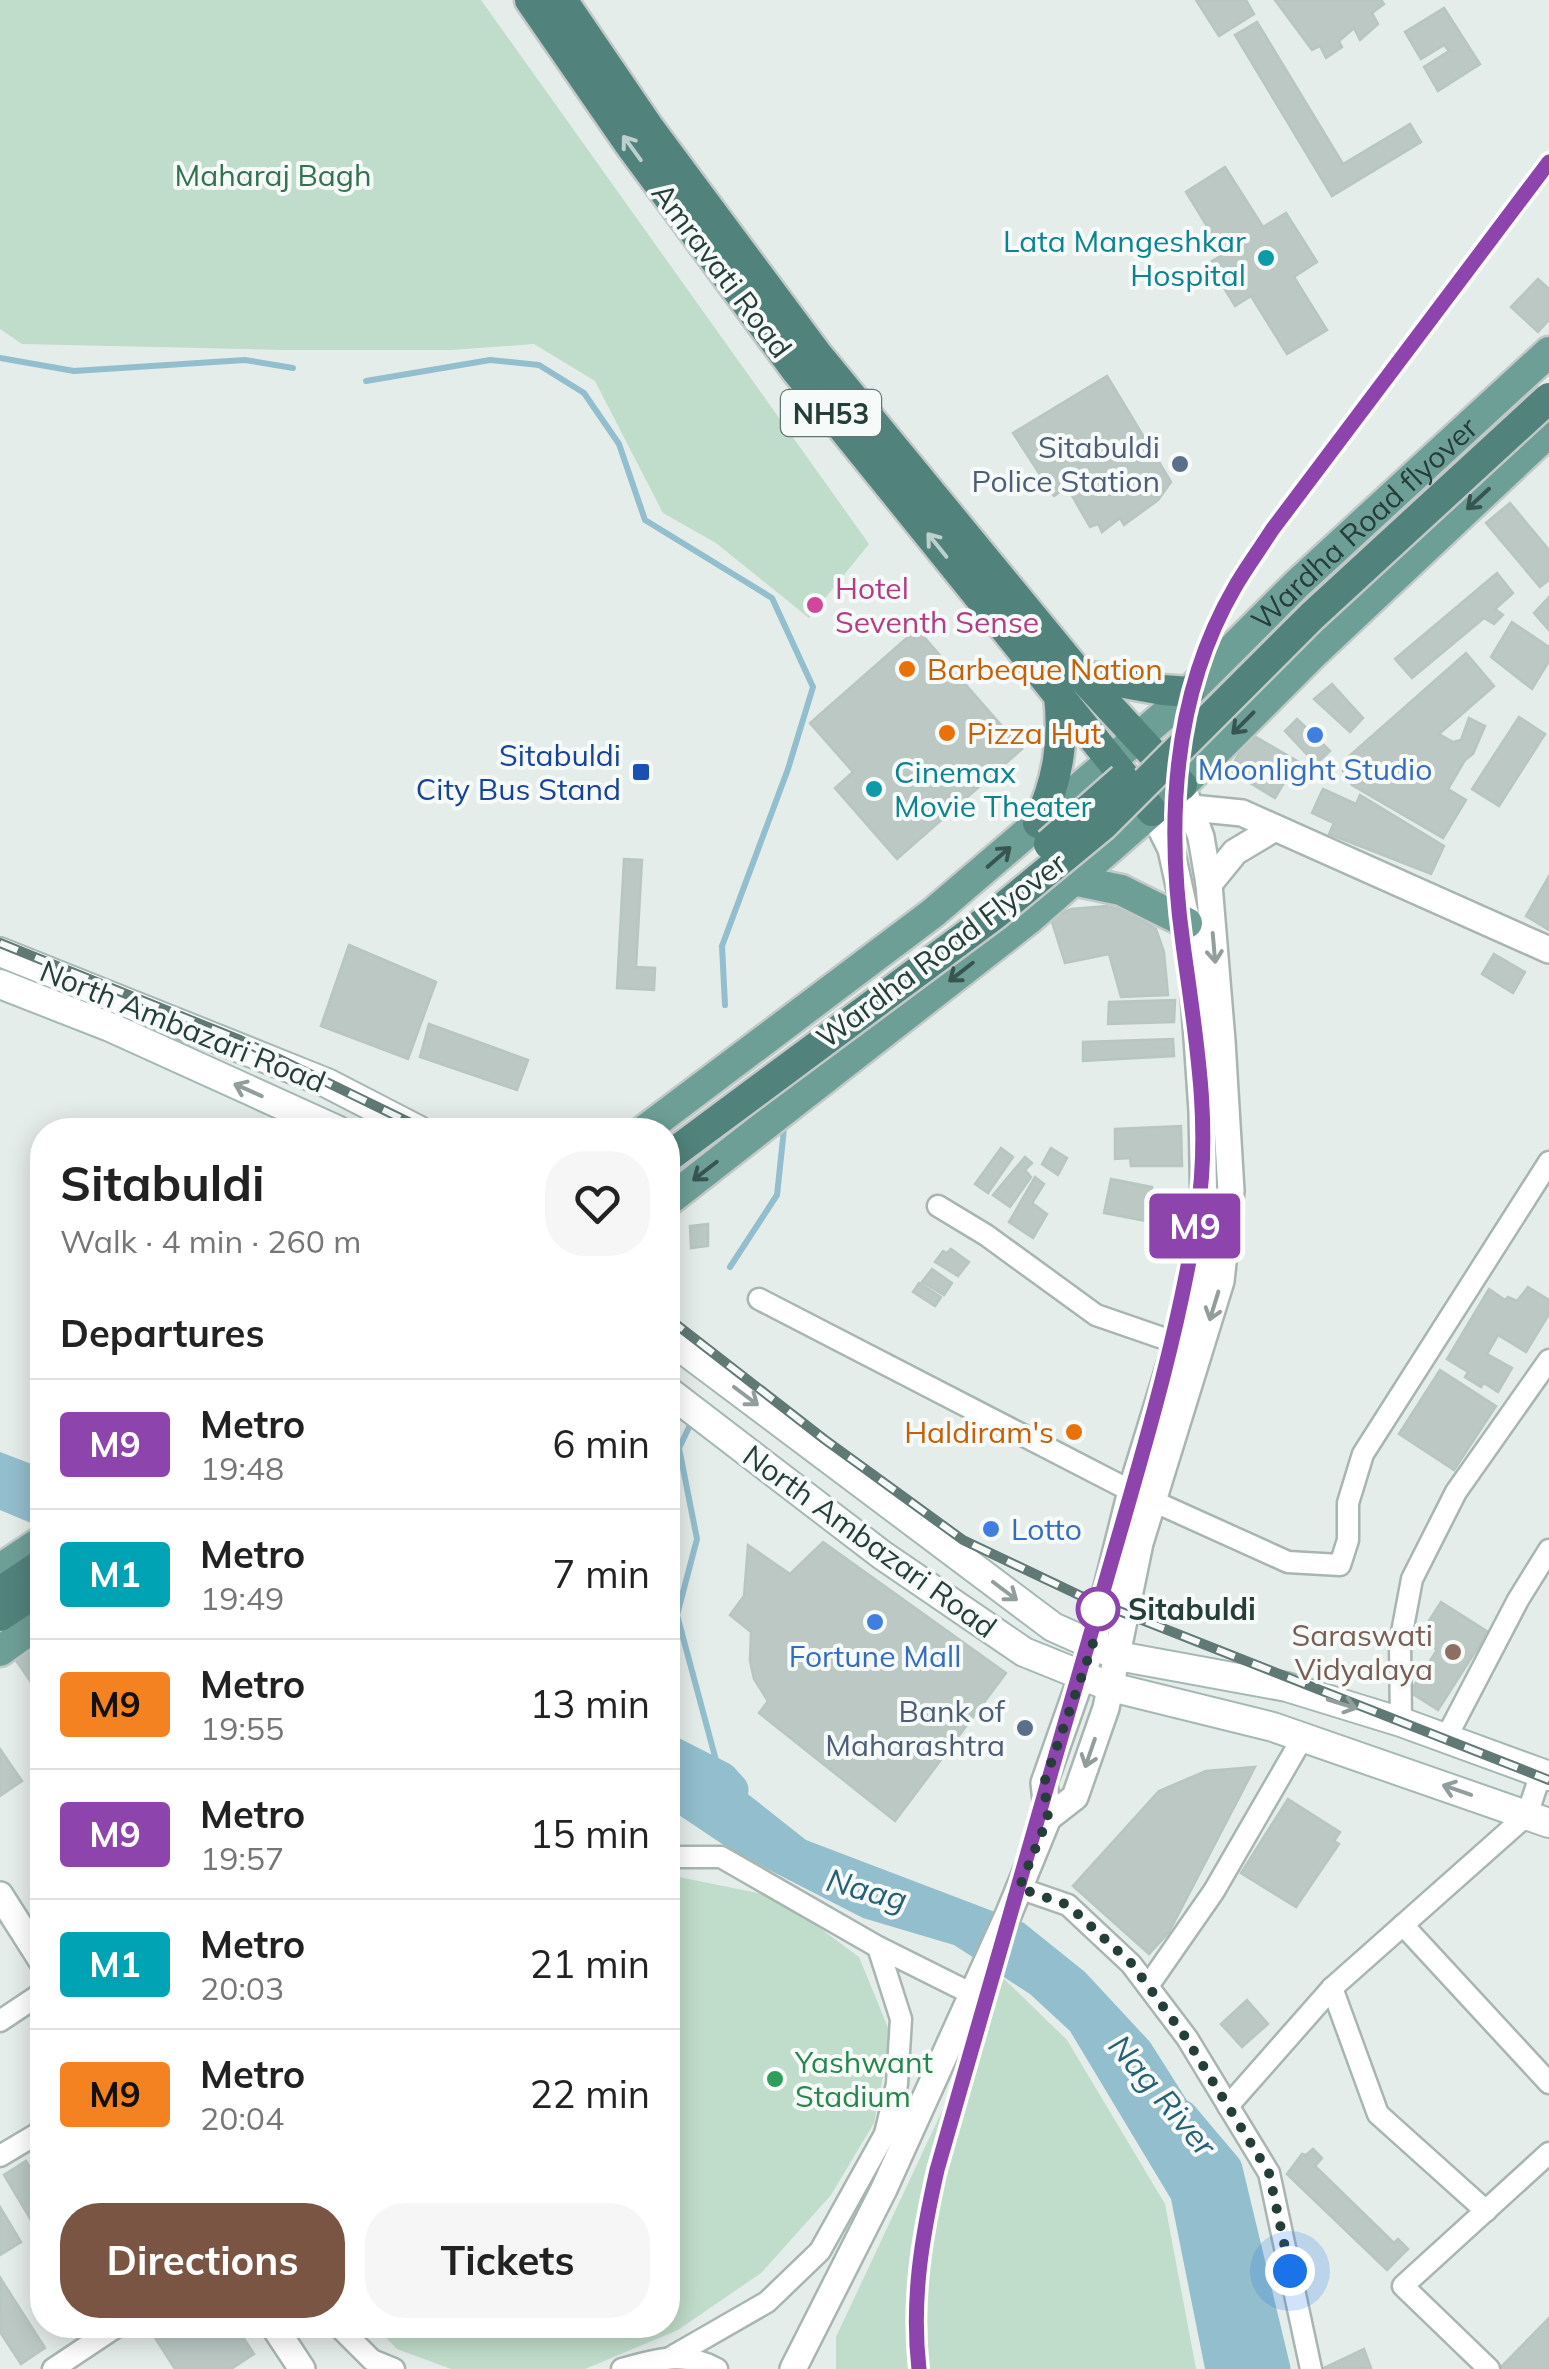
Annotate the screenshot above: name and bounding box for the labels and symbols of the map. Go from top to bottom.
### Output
one-way arrow [622,135,643,163]
park label: Maharaj Bagh [174,156,372,194]
street label: Amravati Road [644,175,800,365]
place label: Lata Mangeshkar Hospital [1003,222,1246,294]
marker: Lata Mangeshkar Hospital [1255,247,1277,269]
road number: NH53 [781,390,881,436]
street label: Wardha Road flyover [1243,408,1485,638]
place label: Sitabuldi Police Station [972,428,1160,500]
marker: Sitabuldi Police Station [1169,453,1191,475]
one-way arrow [1466,487,1491,510]
one-way arrow [926,532,948,558]
place label: Hotel Seventh Sense [835,569,1039,641]
marker: Hotel Seventh Sense [804,594,826,616]
place label: Barbeque Nation [927,650,1163,688]
marker: Barbeque Nation [896,658,918,680]
one-way arrow [1232,711,1256,735]
place label: Pizza Hut [967,714,1101,752]
marker: Pizza Hut [936,722,958,744]
marker: Moonlight Studio [1304,724,1326,746]
place label: Sitabuldi City Bus Stand [416,736,621,808]
place label: Moonlight Studio [1198,750,1432,788]
place label: Cinemax Movie Theater [894,753,1092,825]
marker: Sitabuldi City Bus Stand [630,761,652,783]
marker: Cinemax Movie Theater [863,778,885,800]
street label: Wardha Road Flyover [809,844,1073,1056]
one-way arrow [986,845,1011,868]
one-way arrow [1204,931,1223,964]
street label: North Ambazari Road [35,951,331,1101]
one-way arrow [948,961,975,982]
one-way arrow [233,1080,264,1098]
one-way arrow [692,1161,719,1182]
line badge: M9 [1150,1194,1240,1258]
one-way arrow [1203,1289,1221,1321]
one-way arrow [732,1386,759,1407]
place label: Haldiram's [904,1413,1054,1451]
marker: Haldiram's [1063,1421,1085,1443]
street label: North Ambazari Road [736,1436,1004,1646]
place label: Lotto [1011,1510,1082,1548]
marker: Lotto [980,1518,1002,1540]
one-way arrow [991,1581,1018,1602]
marker: Sitabuldi [1077,1588,1119,1630]
place label: Sitabuldi [1128,1590,1256,1628]
marker: Fortune Mall [864,1611,886,1633]
place label: Saraswati Vidyalaya [1292,1616,1433,1688]
place label: Fortune Mall [789,1637,961,1675]
marker: Saraswati Vidyalaya [1442,1641,1464,1663]
place label: Bank of Maharashtra [825,1692,1006,1764]
one-way arrow [1325,1696,1357,1714]
marker: Bank of Maharashtra [1014,1717,1036,1739]
one-way arrow [1080,1737,1098,1769]
one-way arrow [1442,1780,1474,1798]
water label: Naag [822,1859,912,1919]
water label: Nag River [1101,2026,1226,2165]
place label: Yashwant Stadium [794,2043,933,2115]
marker: Yashwant Stadium [764,2068,786,2090]
your location [1265,2246,1315,2296]

